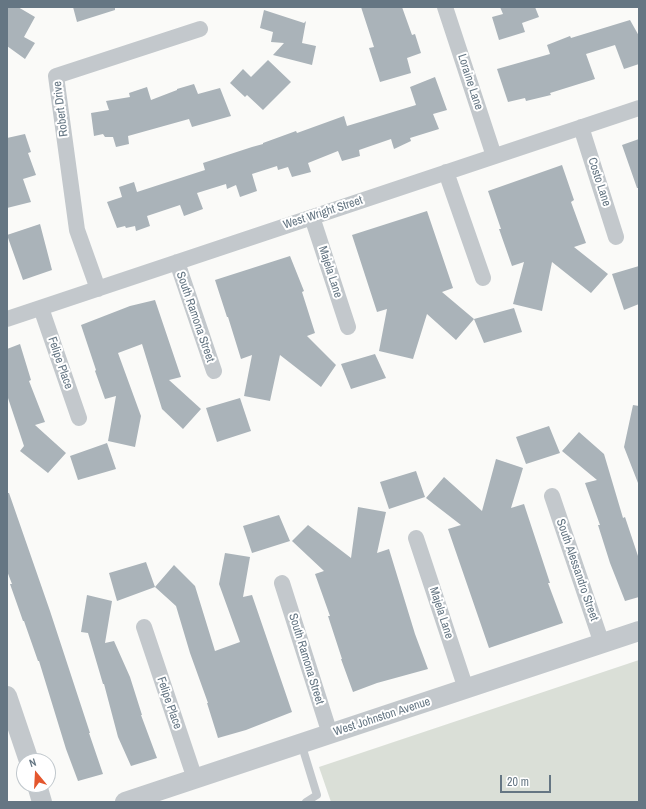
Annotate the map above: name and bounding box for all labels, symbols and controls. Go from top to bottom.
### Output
street label: Loraine Lane [454,52,486,112]
street label: Robert Drive [50,80,72,138]
street label: Costo Lane [584,156,614,208]
street label: West Wright Street [281,193,365,233]
street label: Majela Lane [315,244,345,300]
street label: South Ramona Street [173,270,217,364]
street label: Felipe Place [44,335,76,391]
street label: South Alessandro Street [553,517,601,623]
street label: Majela Lane [426,585,456,641]
street label: South Ramona Street [285,612,327,706]
street label: Felipe Place [153,675,185,731]
street label: West Johnston Avenue [332,695,432,739]
north arrow [16,753,56,793]
text: N [27,755,38,770]
scale bar [502,767,553,793]
text: 20 m [507,774,529,790]

